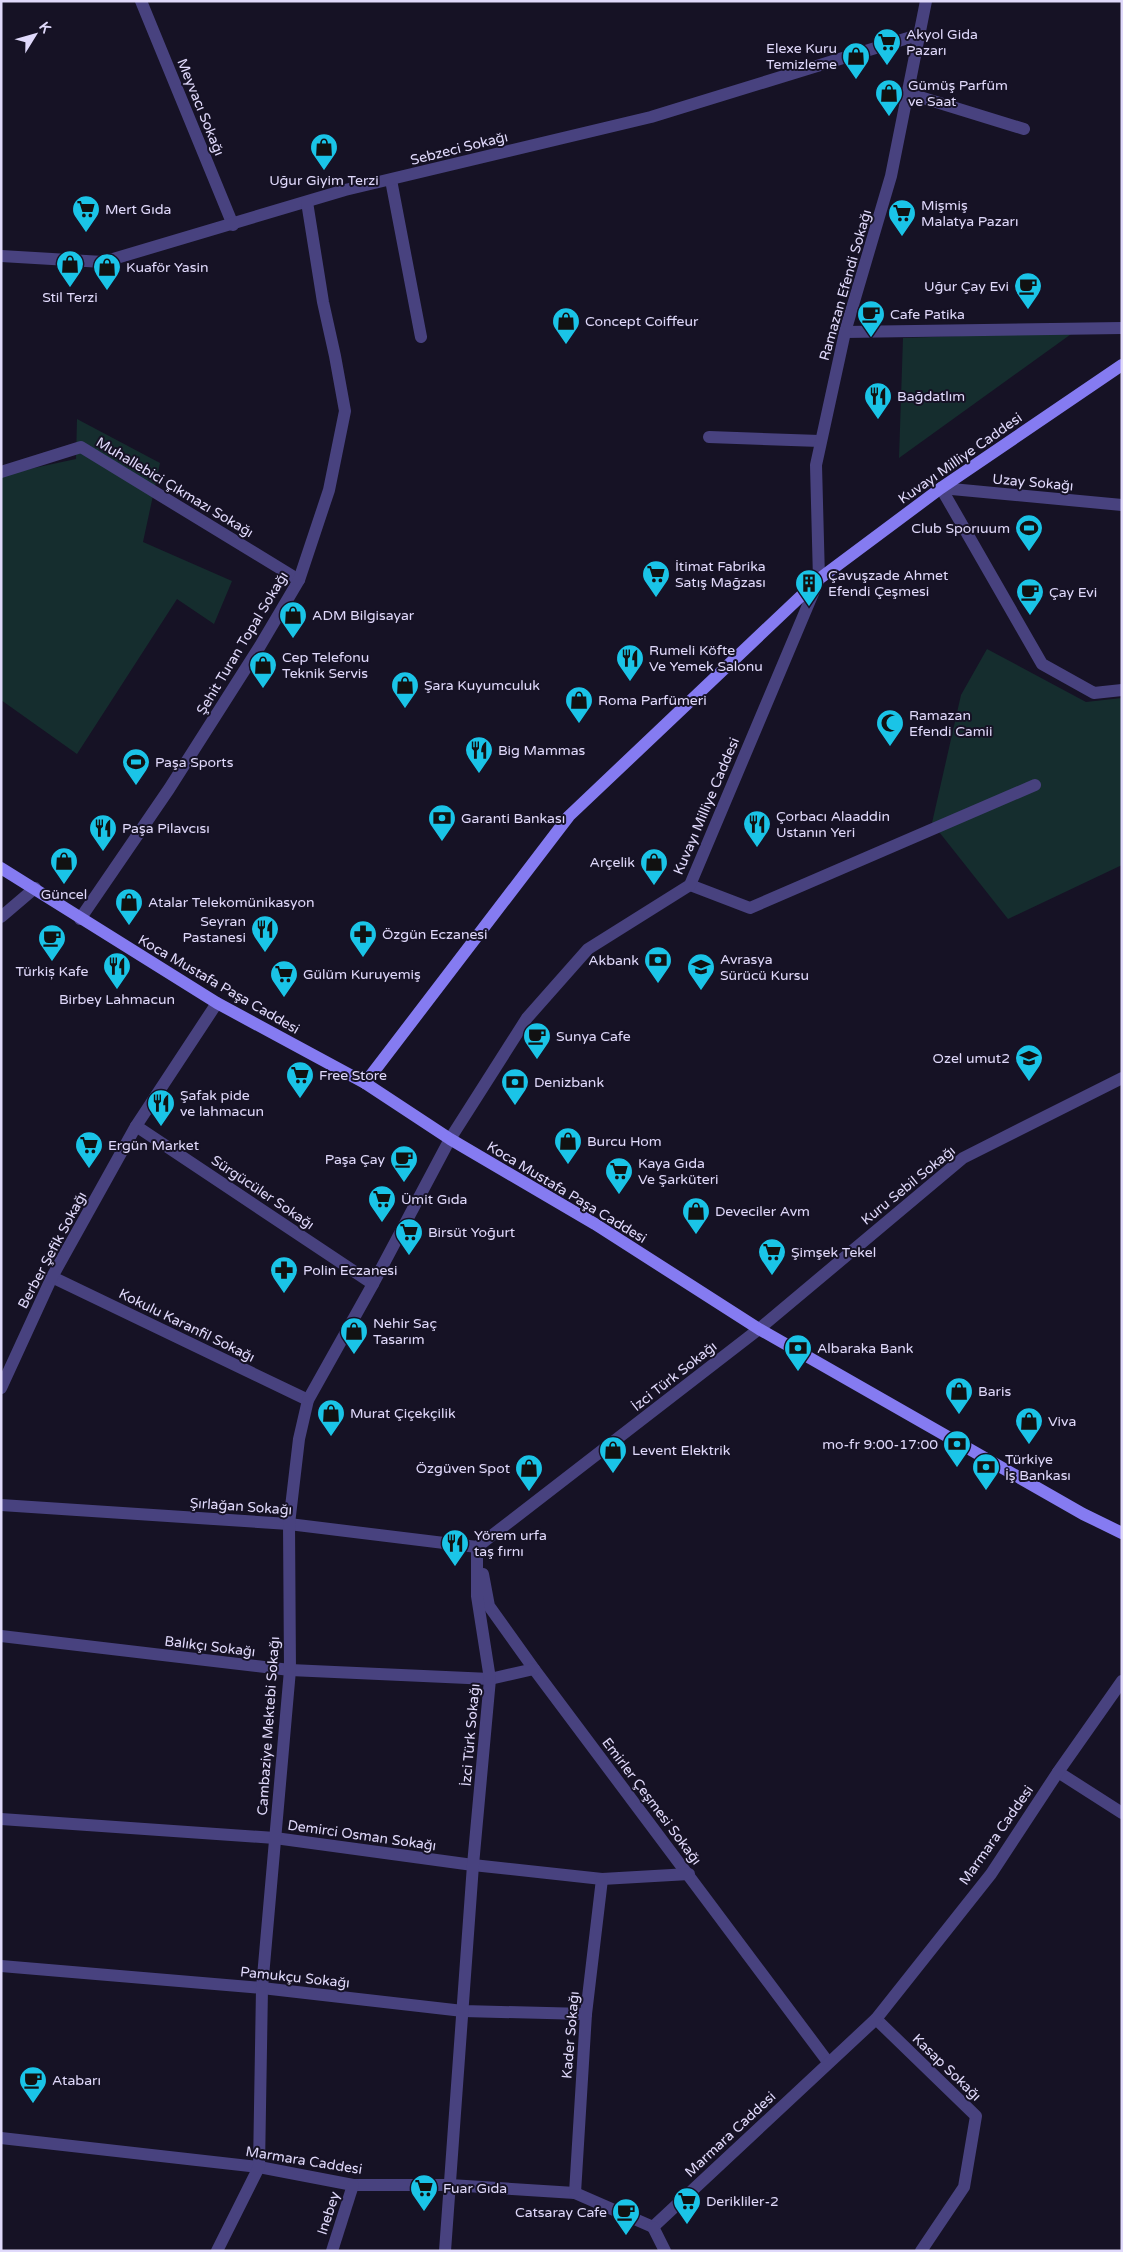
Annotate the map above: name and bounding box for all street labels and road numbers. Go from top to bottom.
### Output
street label: Meyvacı Sokağı [173,56,228,158]
street label: Sebzeci Sokağı [409,128,510,169]
street label: Ramazan Efendi Sokağı [816,208,875,363]
street label: Kuvayı Milliye Caddesi [895,409,1026,508]
street label: Muhallebici Çıkmazı Sokağı [93,434,256,541]
street label: Uzay Sokağı [992,470,1074,495]
street label: Şehit Turan Topal Sokağı [193,569,292,718]
street label: Kuvayı Milliye Caddesi [670,735,743,877]
street label: Koca Mustafa Paşa Caddesi [135,931,303,1038]
street label: Koca Mustafa Paşa Caddesi [484,1138,650,1247]
street label: Kuru Sebil Sokağı [858,1142,959,1229]
street label: Sürgücüler Sokağı [208,1152,318,1233]
street label: Berber Şefik Sokağı [14,1189,91,1312]
street label: Kokulu Karanfil Sokağı [116,1285,258,1366]
street label: İzci Türk Sokağı [628,1338,720,1415]
street label: Şırlağan Sokağı [189,1494,293,1519]
street label: Balıkçı Sokağı [164,1632,256,1661]
street label: Cambaziye Mektebi Sokağı [254,1636,283,1816]
street label: İzci Türk Sokağı [458,1683,483,1787]
street label: Emirler Çeşmesi Sokağı [598,1734,705,1868]
street label: Marmara Caddesi [956,1782,1037,1888]
street label: Demirci Osman Sokağı [286,1817,437,1854]
street label: Pamukçu Sokağı [239,1963,351,1992]
street label: Kader Sokağı [558,1991,583,2080]
street label: Kasap Sokağı [909,2030,985,2104]
street label: Marmara Caddesi [681,2088,779,2181]
street label: Marmara Caddesi [244,2143,363,2178]
street label: Inebey [314,2189,344,2237]

